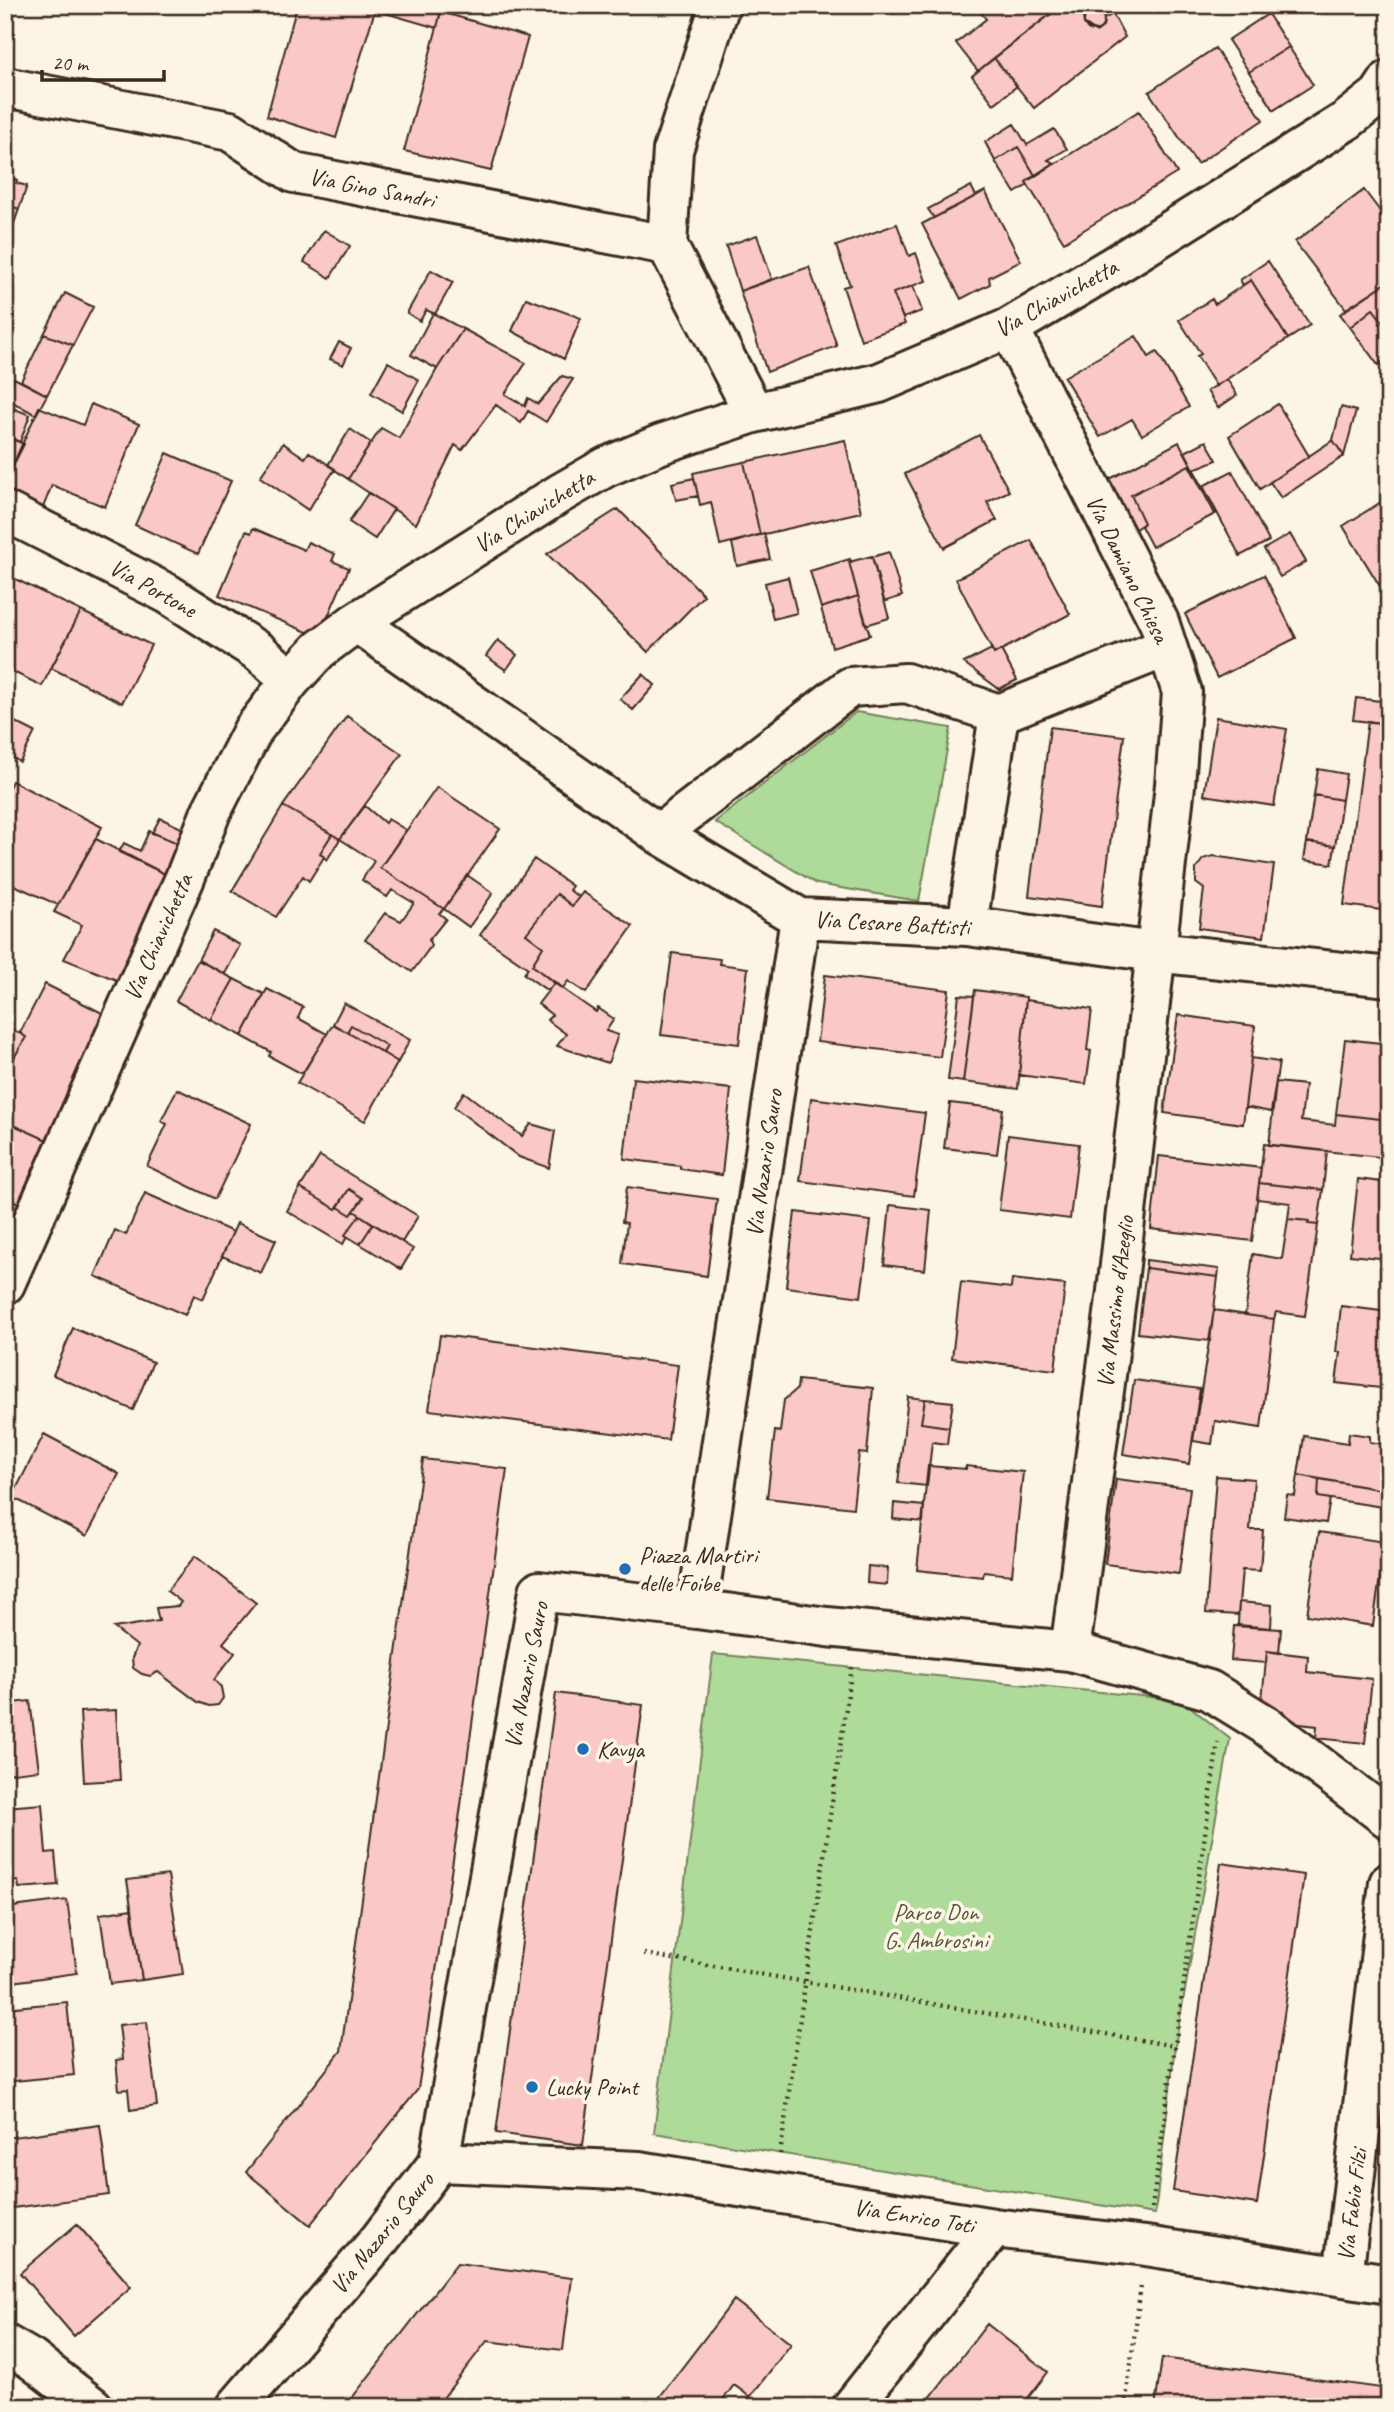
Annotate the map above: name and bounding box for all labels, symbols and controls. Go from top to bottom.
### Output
scale bar [42,38,164,82]
text: 20 m [52,50,90,76]
street label: Via Gino Sandri [307,161,441,216]
street label: Via Chiavichetta [989,251,1124,344]
street label: Via Chiavichetta [468,461,601,560]
street label: Via Damiano Chiesa [1079,490,1178,650]
street label: Via Portone [104,552,204,625]
street label: Via Chiavichetta [117,867,200,1005]
street label: Via Cesare Battisti [814,904,973,942]
street label: Via Nazario Sauro [739,1086,789,1239]
street label: Via Massimo d'Azeglio [1090,1213,1141,1390]
place label: Piazza Martiri delle Foibe [639,1540,761,1598]
marker: Piazza Martiri delle Foibe [617,1561,633,1577]
street label: Via Nazario Sauro [497,1598,555,1751]
place label: Kavya [597,1734,645,1764]
marker: Kavya [575,1741,591,1757]
park label: Parco Don G. Ambrosini [884,1897,991,1955]
place label: Lucky Point [546,2072,640,2102]
marker: Lucky Point [524,2079,540,2095]
street label: Via Fabio Filzi [1330,2145,1374,2263]
street label: Via Nazario Sauro [324,2165,441,2300]
street label: Via Enrico Toti [852,2192,980,2241]

